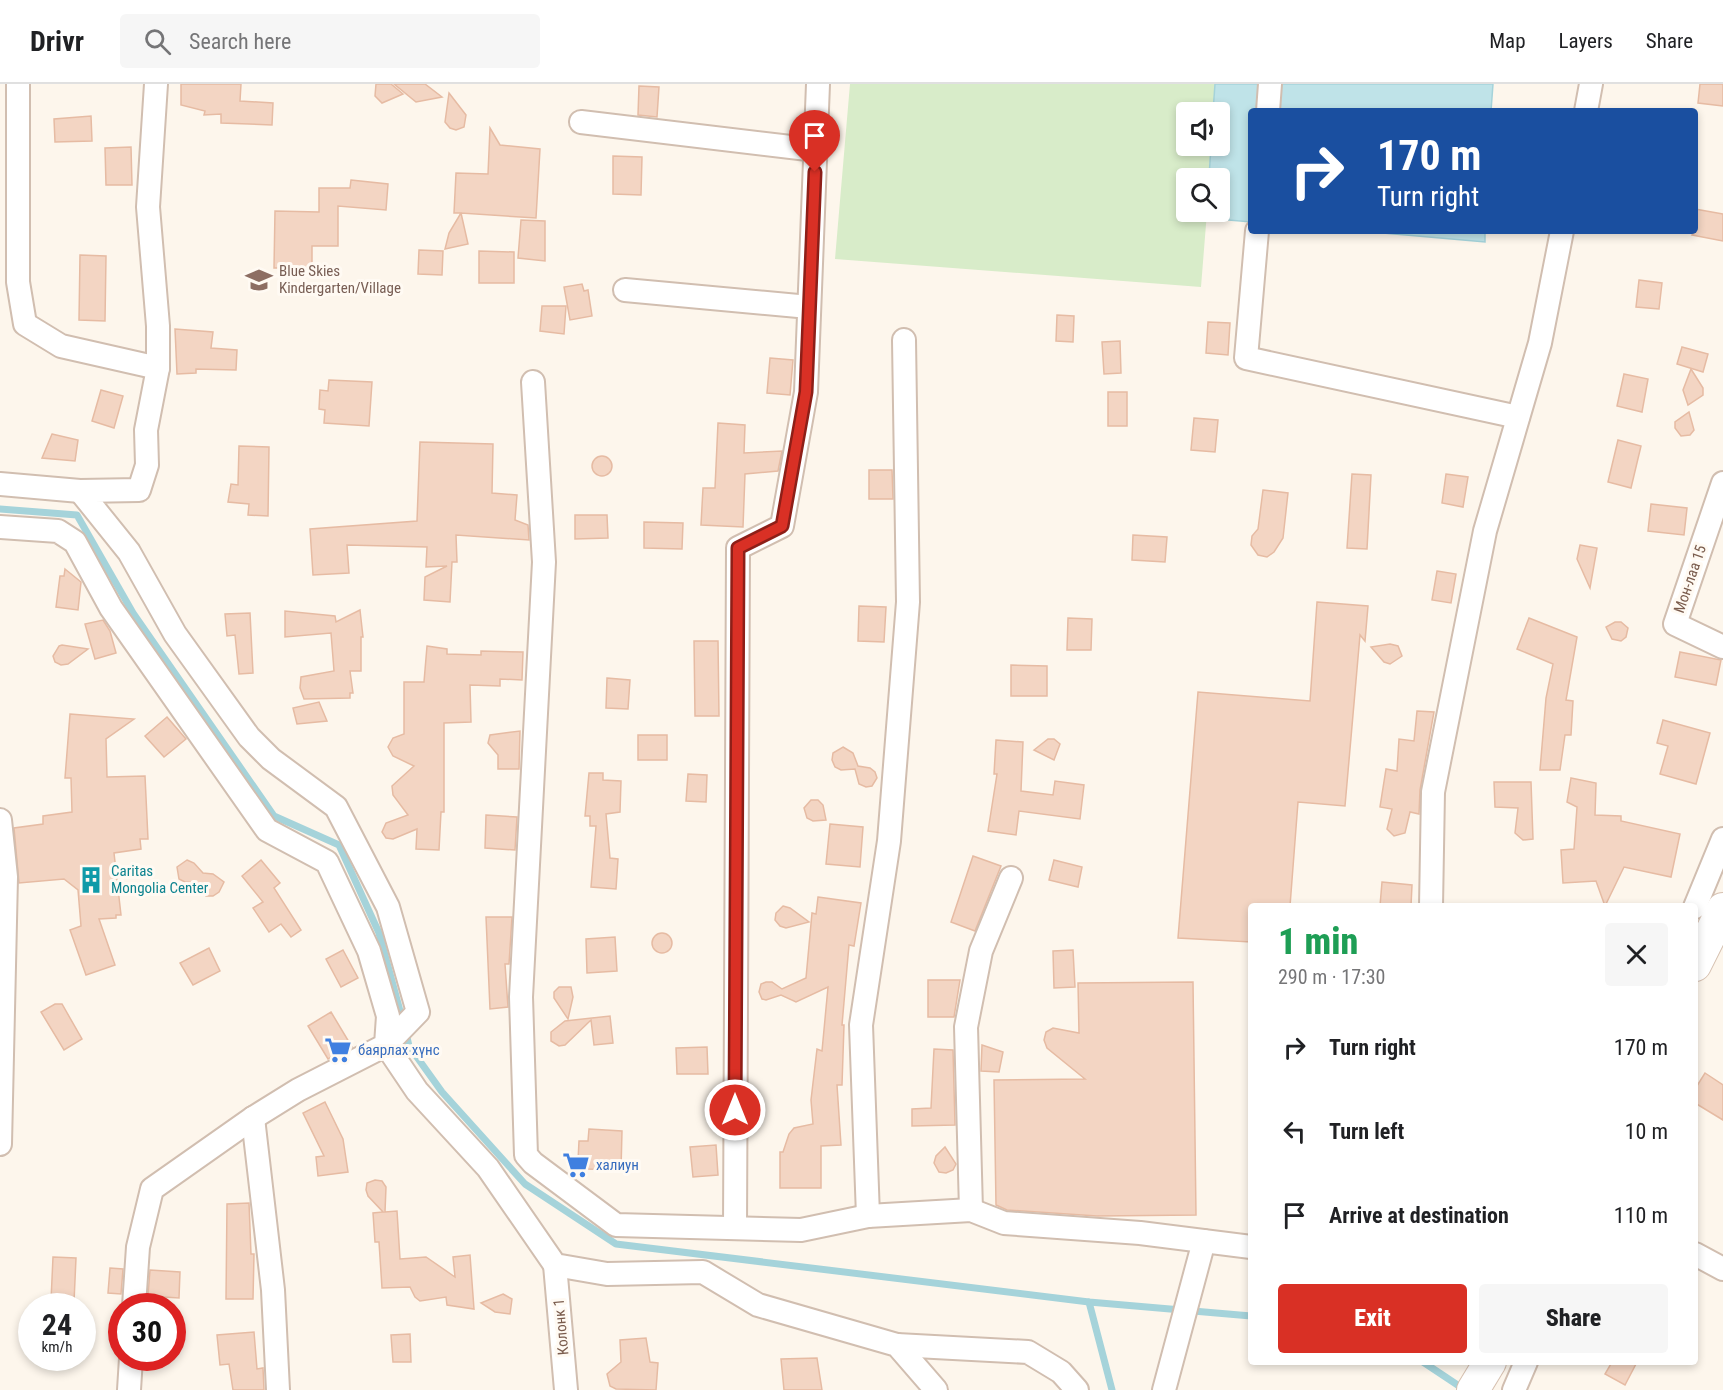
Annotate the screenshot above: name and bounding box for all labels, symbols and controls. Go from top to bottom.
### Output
search box [120,14,540,68]
text: Drivr [30,25,84,58]
icon: search [141,25,174,58]
text: Search here [189,29,291,54]
text: Map [1489,29,1526,53]
text: Layers [1559,29,1613,53]
text: Share [1646,29,1693,53]
map controls [1176,102,1230,222]
button: sound [1176,102,1230,156]
pin [789,110,840,172]
icon: arrive [798,119,831,152]
text: 170 m [1377,131,1482,180]
icon: right [1278,132,1356,210]
button: search [1176,168,1230,222]
text: Turn right [1377,181,1479,213]
place label: Blue Skies Kindergarten/Village [279,262,401,297]
school or university icon: Blue Skies Kindergarten/Village [244,265,274,295]
street label: Мон-лаа 15 [1670,543,1710,615]
place label: Caritas Mongolia Center [111,862,209,897]
building icon: Caritas Mongolia Center [76,865,106,895]
text: 1 min [1278,921,1358,963]
button: close [1605,923,1668,986]
text: 290 m · 17:30 [1278,965,1385,989]
icon: right [1278,1031,1311,1064]
supermarket icon: баярлах хүнс [323,1035,353,1065]
text: Turn right [1329,1035,1416,1060]
text: 170 m [1614,1035,1668,1060]
place label: баярлах хүнс [358,1041,440,1059]
position arrow [703,1078,767,1142]
icon: left [1278,1115,1311,1148]
text: Turn left [1329,1119,1404,1144]
text: 10 m [1625,1119,1668,1144]
supermarket icon: халиун [561,1150,591,1180]
place label: халиун [596,1156,639,1174]
icon: arrive [1278,1199,1311,1232]
text: Arrive at destination [1329,1203,1509,1228]
text: 110 m [1614,1203,1668,1228]
button: Exit [1278,1284,1467,1353]
button: Share [1479,1284,1668,1353]
speed limit sign: 30 [108,1293,186,1371]
street label: Колонк 1 [550,1298,572,1356]
text: 24 [42,1307,72,1342]
text: km/h [42,1338,72,1356]

